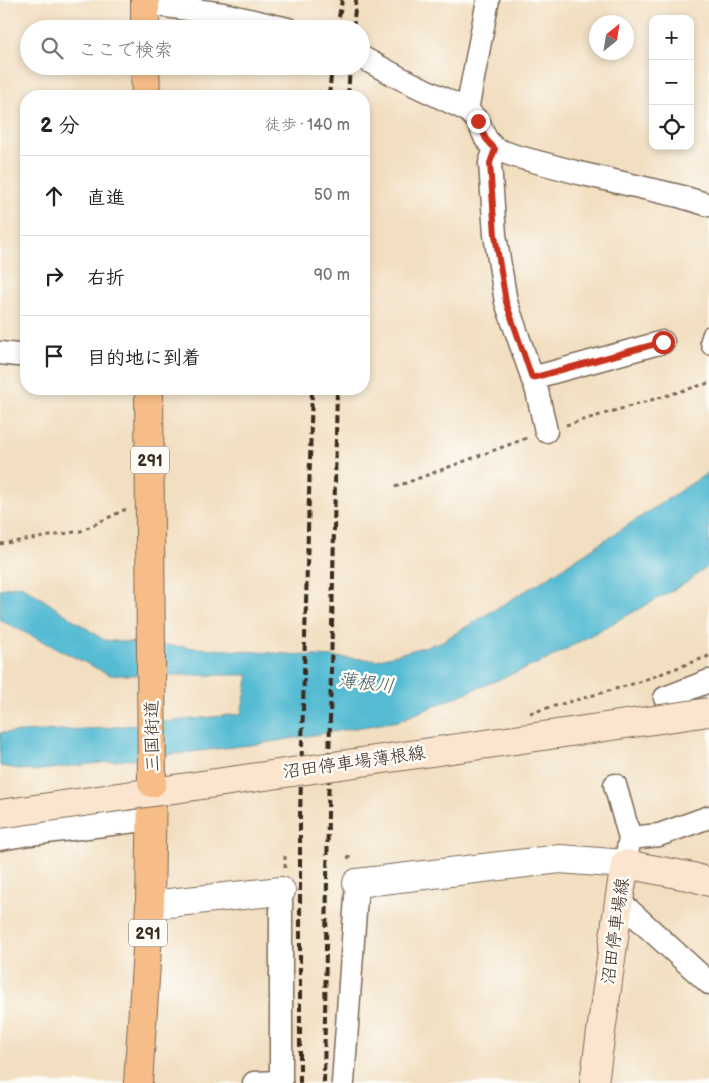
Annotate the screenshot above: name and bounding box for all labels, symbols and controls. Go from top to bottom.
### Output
north arrow [589,15,634,60]
map controls [649,15,694,150]
button: + [649,15,694,60]
search box [20,20,370,75]
icon: search [38,34,66,62]
text: ここで検索 [78,39,173,62]
button: − [649,60,694,105]
button: locate [649,105,694,150]
route end [467,110,490,133]
text: 2 分 [40,113,79,138]
text: 徒歩 · 140 m [265,116,350,135]
icon: ahead [40,182,68,210]
text: 50 m [314,186,350,205]
text: 直進 [87,187,125,210]
icon: right [40,262,68,290]
text: 90 m [314,266,350,285]
text: 右折 [87,267,125,290]
route start [652,331,675,354]
icon: arrive [40,342,68,370]
text: 目的地に到着 [87,347,201,370]
road number: 291 [131,446,169,474]
water label: 薄根川 [336,669,396,698]
street label: 三国街道 [141,700,164,772]
street label: 沼田停車場薄根線 [281,742,427,783]
street label: 沼田停車場線 [598,876,633,986]
road number: 291 [129,920,167,946]

